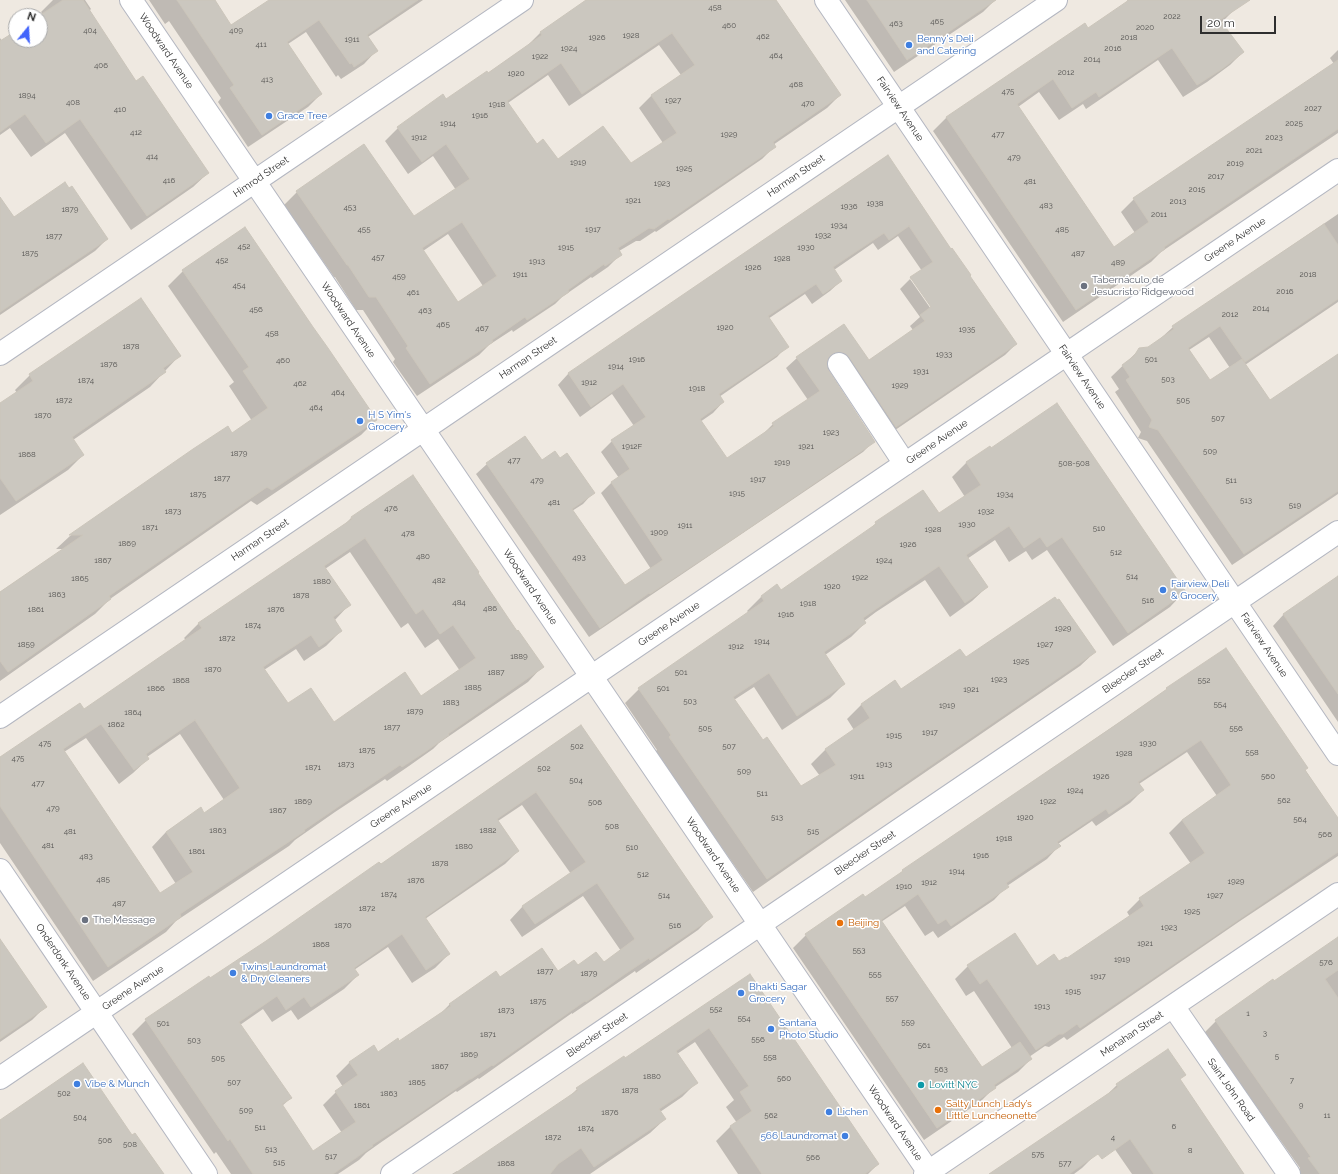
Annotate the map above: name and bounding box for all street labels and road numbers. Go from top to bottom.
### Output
street label: Woodward Avenue [136,11,196,91]
street label: Fairview Avenue [874,74,926,144]
street label: Harman Street [765,152,827,200]
street label: Himrod Street [231,154,291,200]
street label: Greene Avenue [1202,215,1268,265]
street label: Woodward Avenue [318,280,378,360]
street label: Harman Street [497,334,559,382]
street label: Fairview Avenue [1056,342,1108,412]
street label: Greene Avenue [904,417,970,467]
street label: Harman Street [229,516,291,564]
street label: Woodward Avenue [500,547,560,627]
street label: Greene Avenue [636,599,702,649]
street label: Fairview Avenue [1238,610,1290,680]
street label: Bleecker Street [1100,646,1166,696]
street label: Greene Avenue [368,781,434,831]
street label: Woodward Avenue [683,815,743,895]
street label: Bleecker Street [832,828,898,878]
street label: Onderdonk Avenue [33,921,93,1003]
street label: Greene Avenue [100,963,166,1013]
street label: Menahan Street [1098,1009,1166,1059]
street label: Bleecker Street [564,1010,630,1060]
street label: Saint John Road [1205,1056,1257,1124]
street label: Woodward Avenue [865,1083,925,1163]

